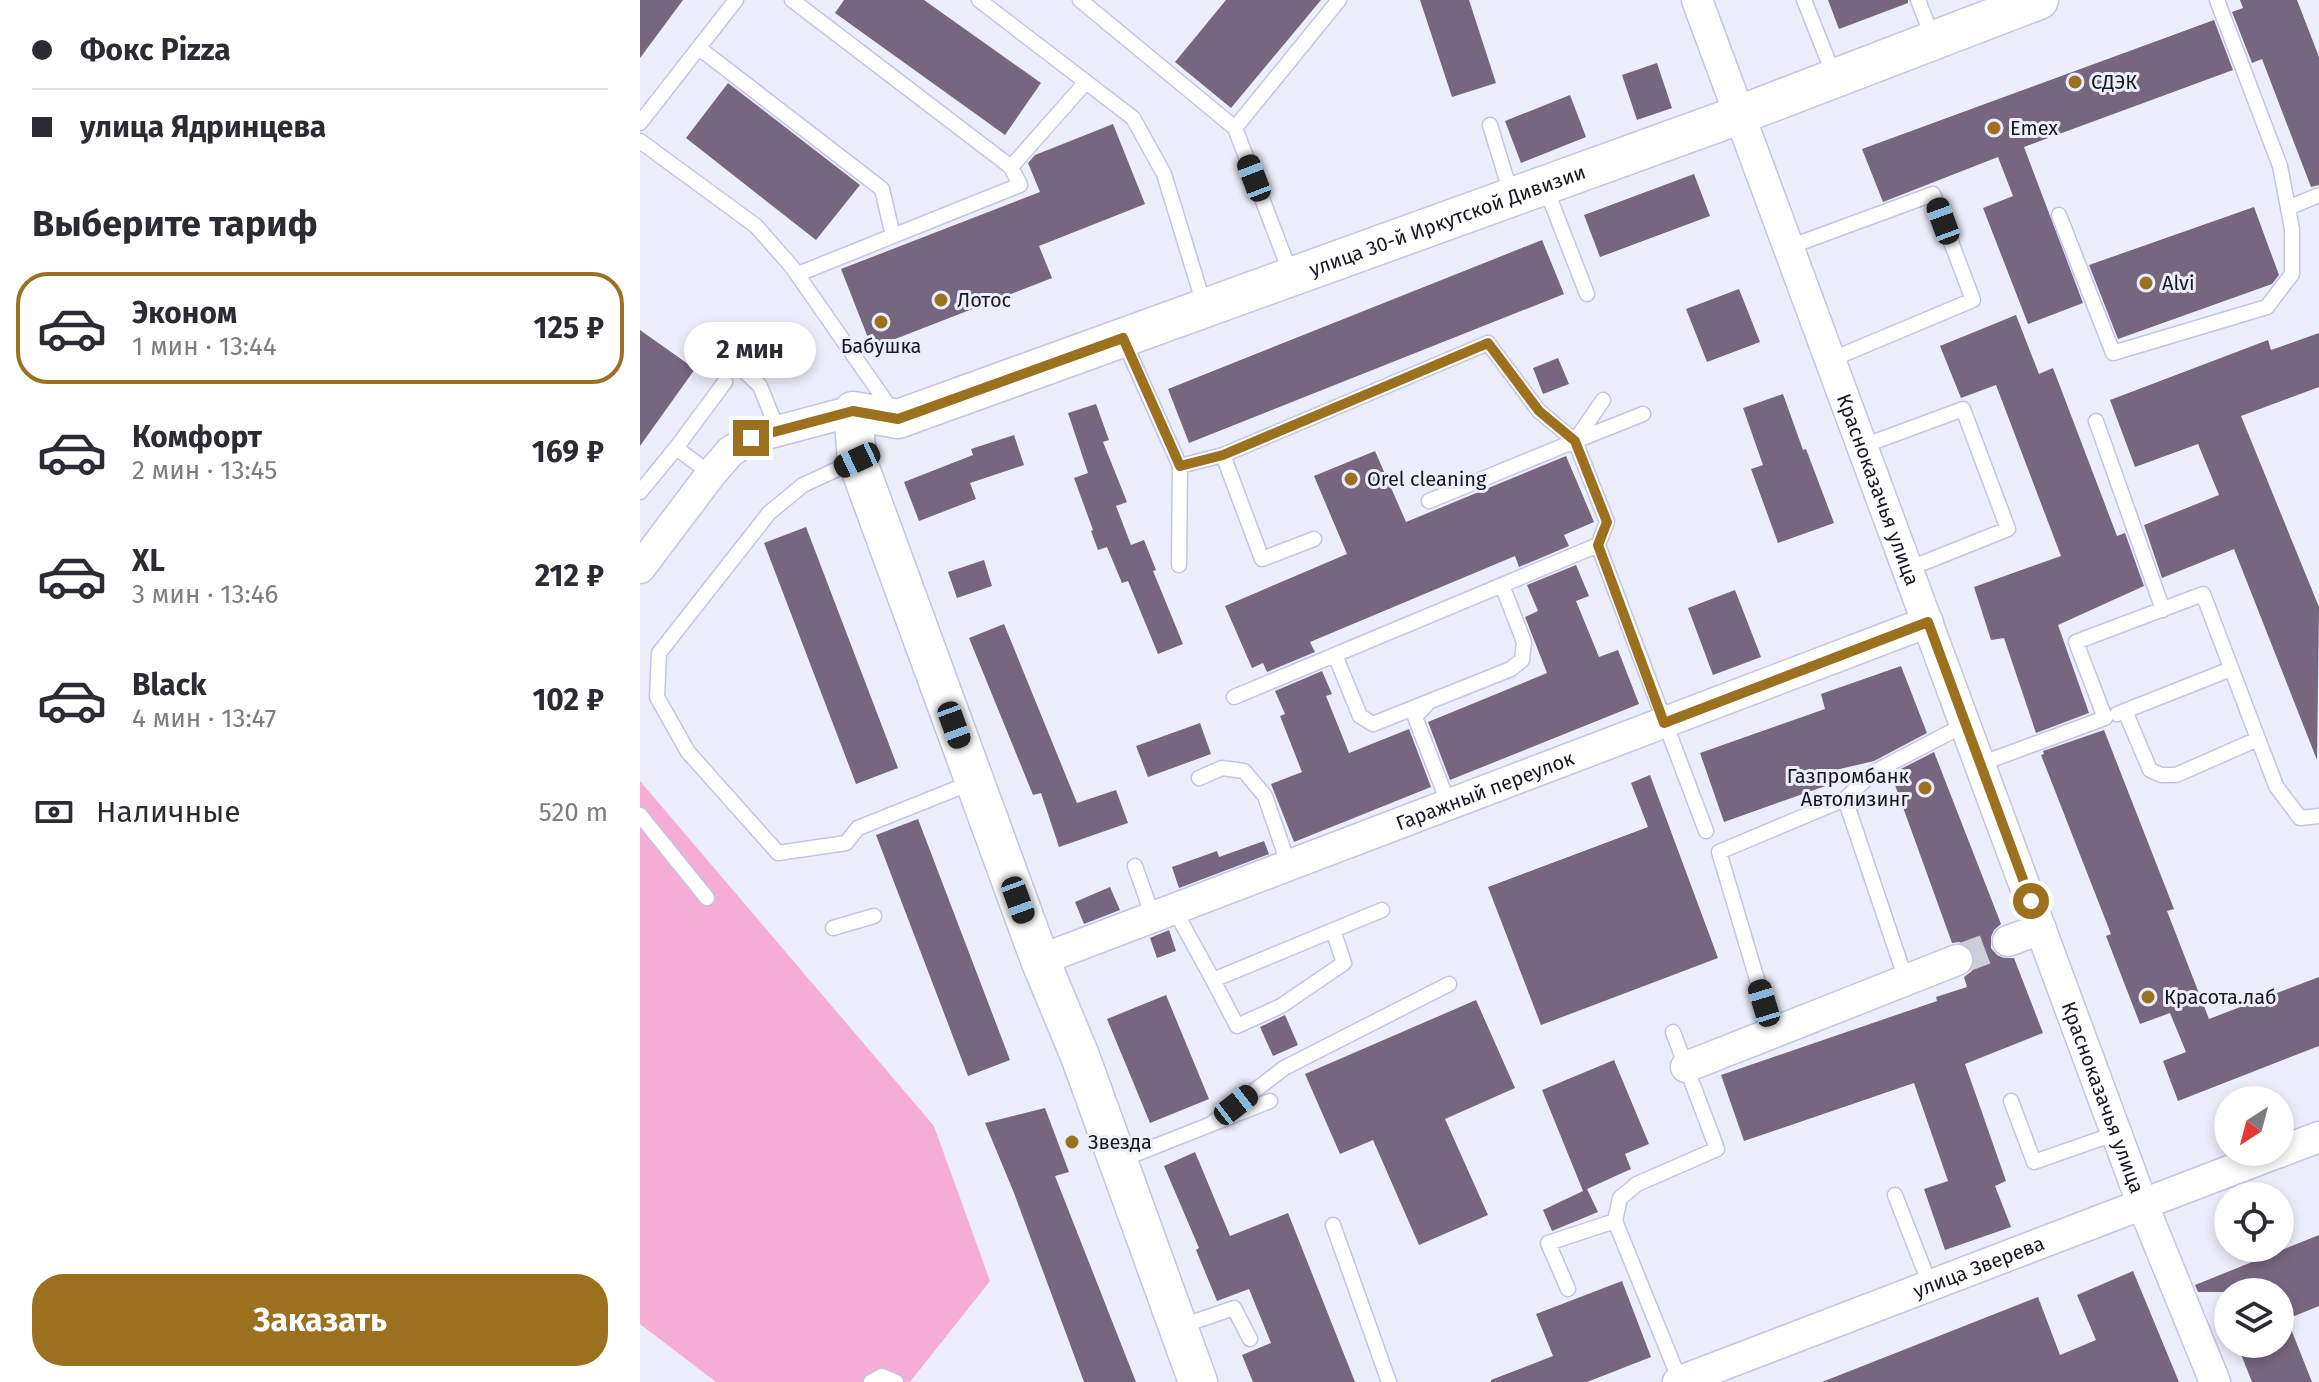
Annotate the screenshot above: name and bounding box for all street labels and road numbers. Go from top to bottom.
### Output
street label: улица 30-й Иркутской Дивизии [1306,160,1589,281]
street label: Красноказачья улица [1832,390,1924,589]
street label: Гаражный переулок [1392,746,1578,835]
street label: Красноказачья улица [2057,998,2149,1196]
street label: улица Зверева [1910,1231,2048,1303]

